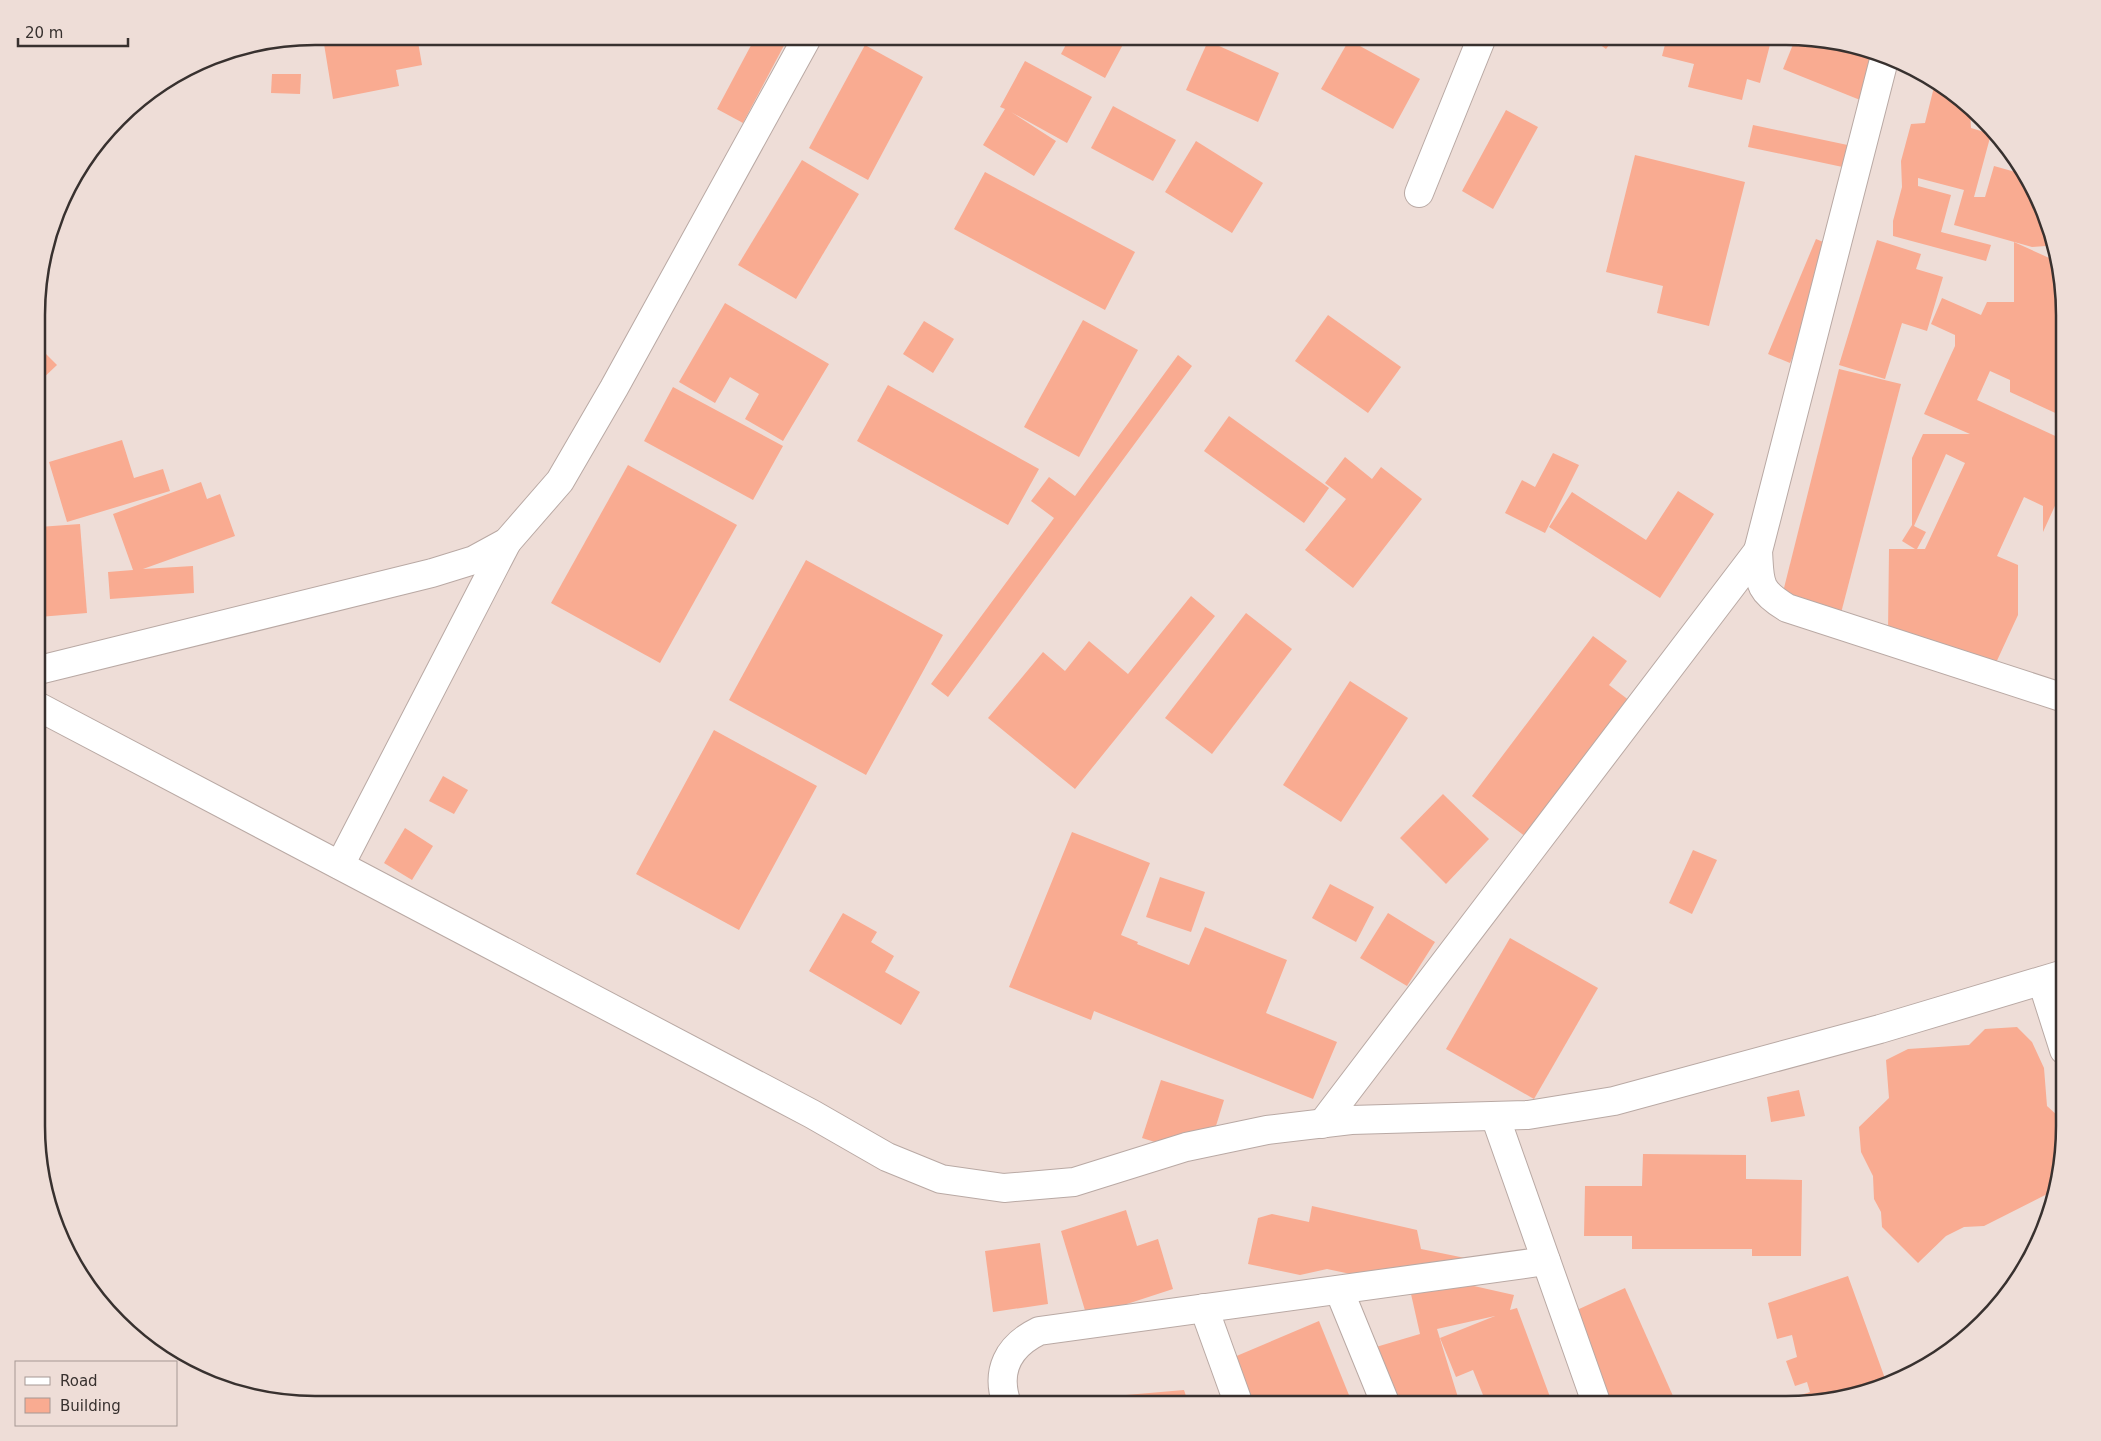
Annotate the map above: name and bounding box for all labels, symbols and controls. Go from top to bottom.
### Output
scale bar [18,15,128,47]
text: 20 m [25,24,63,42]
legend [15,1361,178,1426]
text: Road [60,1372,98,1390]
text: Building [60,1397,121,1415]

